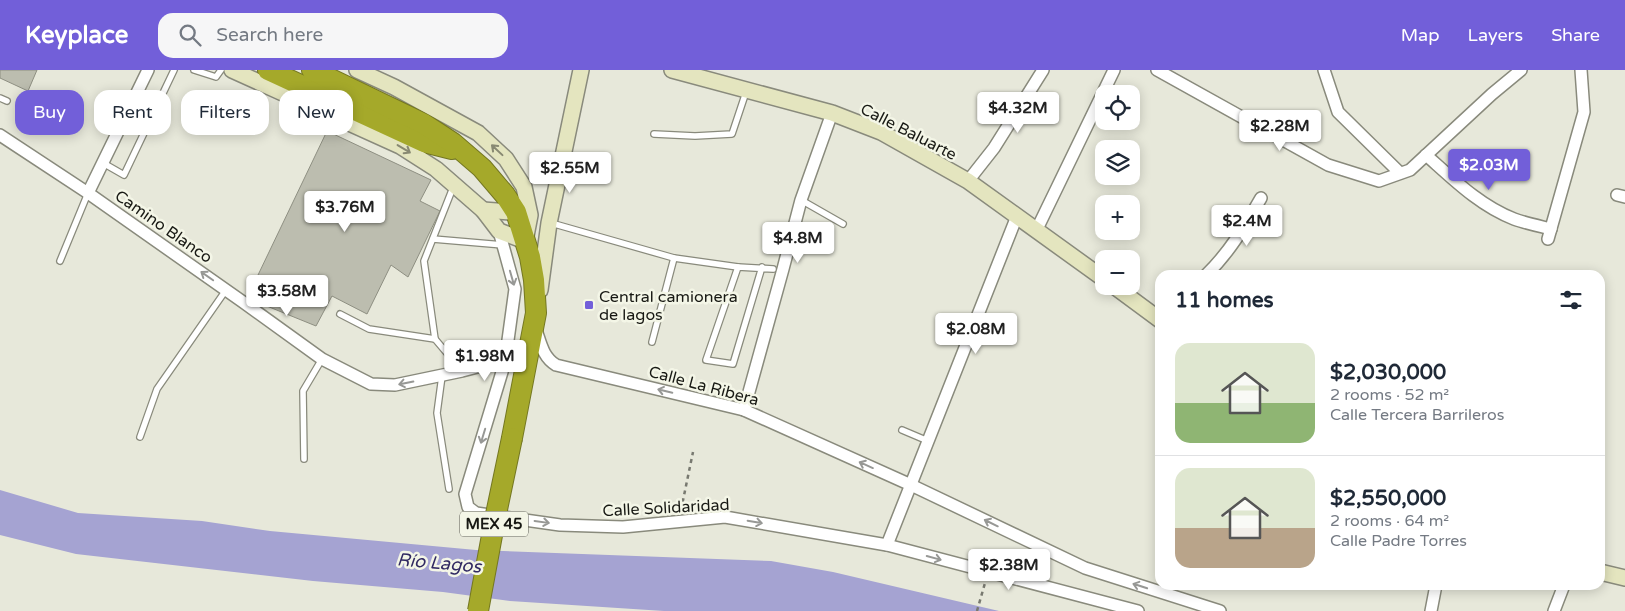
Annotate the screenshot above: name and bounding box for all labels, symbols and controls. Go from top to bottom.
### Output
search box [158,13,508,58]
text: Keyplace [25,21,128,50]
icon: search [176,21,204,49]
text: Search here [216,24,323,46]
text: Map [1401,24,1440,46]
text: Layers [1468,24,1523,46]
text: Share [1551,24,1600,46]
map controls [1095,85,1140,295]
button: locate [1095,85,1140,130]
chip: Buy [15,90,84,135]
chip: Rent [94,90,171,135]
chip: Filters [181,90,269,135]
chip: New [279,90,353,135]
pin: $4.32M [977,92,1059,134]
text: $4.32M [988,98,1048,118]
street label: Calle Baluarte [857,99,960,165]
pin: $2.28M [1239,109,1321,152]
text: $2.28M [1250,116,1310,136]
button: layers [1095,140,1140,185]
one-way arrow [396,144,410,154]
one-way arrow [491,144,503,156]
pin: $2.03M [1448,148,1530,191]
pin: $2.55M [529,152,611,194]
text: $2.03M [1459,155,1519,175]
text: $2.55M [540,158,600,178]
street label: Camino Blanco [111,186,216,268]
pin: $3.76M [304,190,386,233]
button: + [1095,195,1140,240]
text: $3.76M [315,197,375,217]
pin: $2.4M [1212,204,1282,247]
text: $2.4M [1222,211,1272,231]
pin: $4.8M [763,222,833,264]
text: $4.8M [773,228,823,248]
button: − [1095,250,1140,295]
one-way arrow [507,269,517,285]
one-way arrow [200,271,214,281]
pin: $3.58M [246,274,328,317]
text: $3.58M [257,281,317,301]
icon: filters [1557,286,1585,314]
place label: Central camionera de lagos [599,287,738,325]
text: 11 homes [1175,288,1274,313]
marker: Central camionera de lagos [583,299,595,311]
pin: $2.08M [935,312,1017,355]
text: $2.08M [946,319,1006,339]
pin: $1.98M [444,340,526,382]
text: $1.98M [455,346,515,366]
text: $2,030,000 [1330,360,1446,385]
street label: Calle La Ribera [646,362,761,410]
icon: home [1215,363,1275,423]
one-way arrow [399,378,415,388]
text: 2 rooms · 52 m² [1330,385,1449,405]
one-way arrow [658,386,674,395]
text: Calle Tercera Barrileros [1330,405,1504,425]
one-way arrow [477,427,487,443]
one-way arrow [859,459,874,469]
text: $2,550,000 [1330,486,1446,511]
icon: home [1215,488,1275,548]
street label: Calle Solidaridad [602,495,730,521]
text: 2 rooms · 64 m² [1330,511,1449,531]
road number: MEX 45 [460,512,528,536]
one-way arrow [533,518,549,528]
one-way arrow [747,518,763,528]
one-way arrow [984,518,999,527]
text: Calle Padre Torres [1330,531,1467,551]
water label: Río Lagos [396,548,483,578]
pin: $2.38M [968,548,1050,591]
one-way arrow [925,553,941,563]
text: $2.38M [979,555,1039,575]
one-way arrow [1133,580,1149,590]

